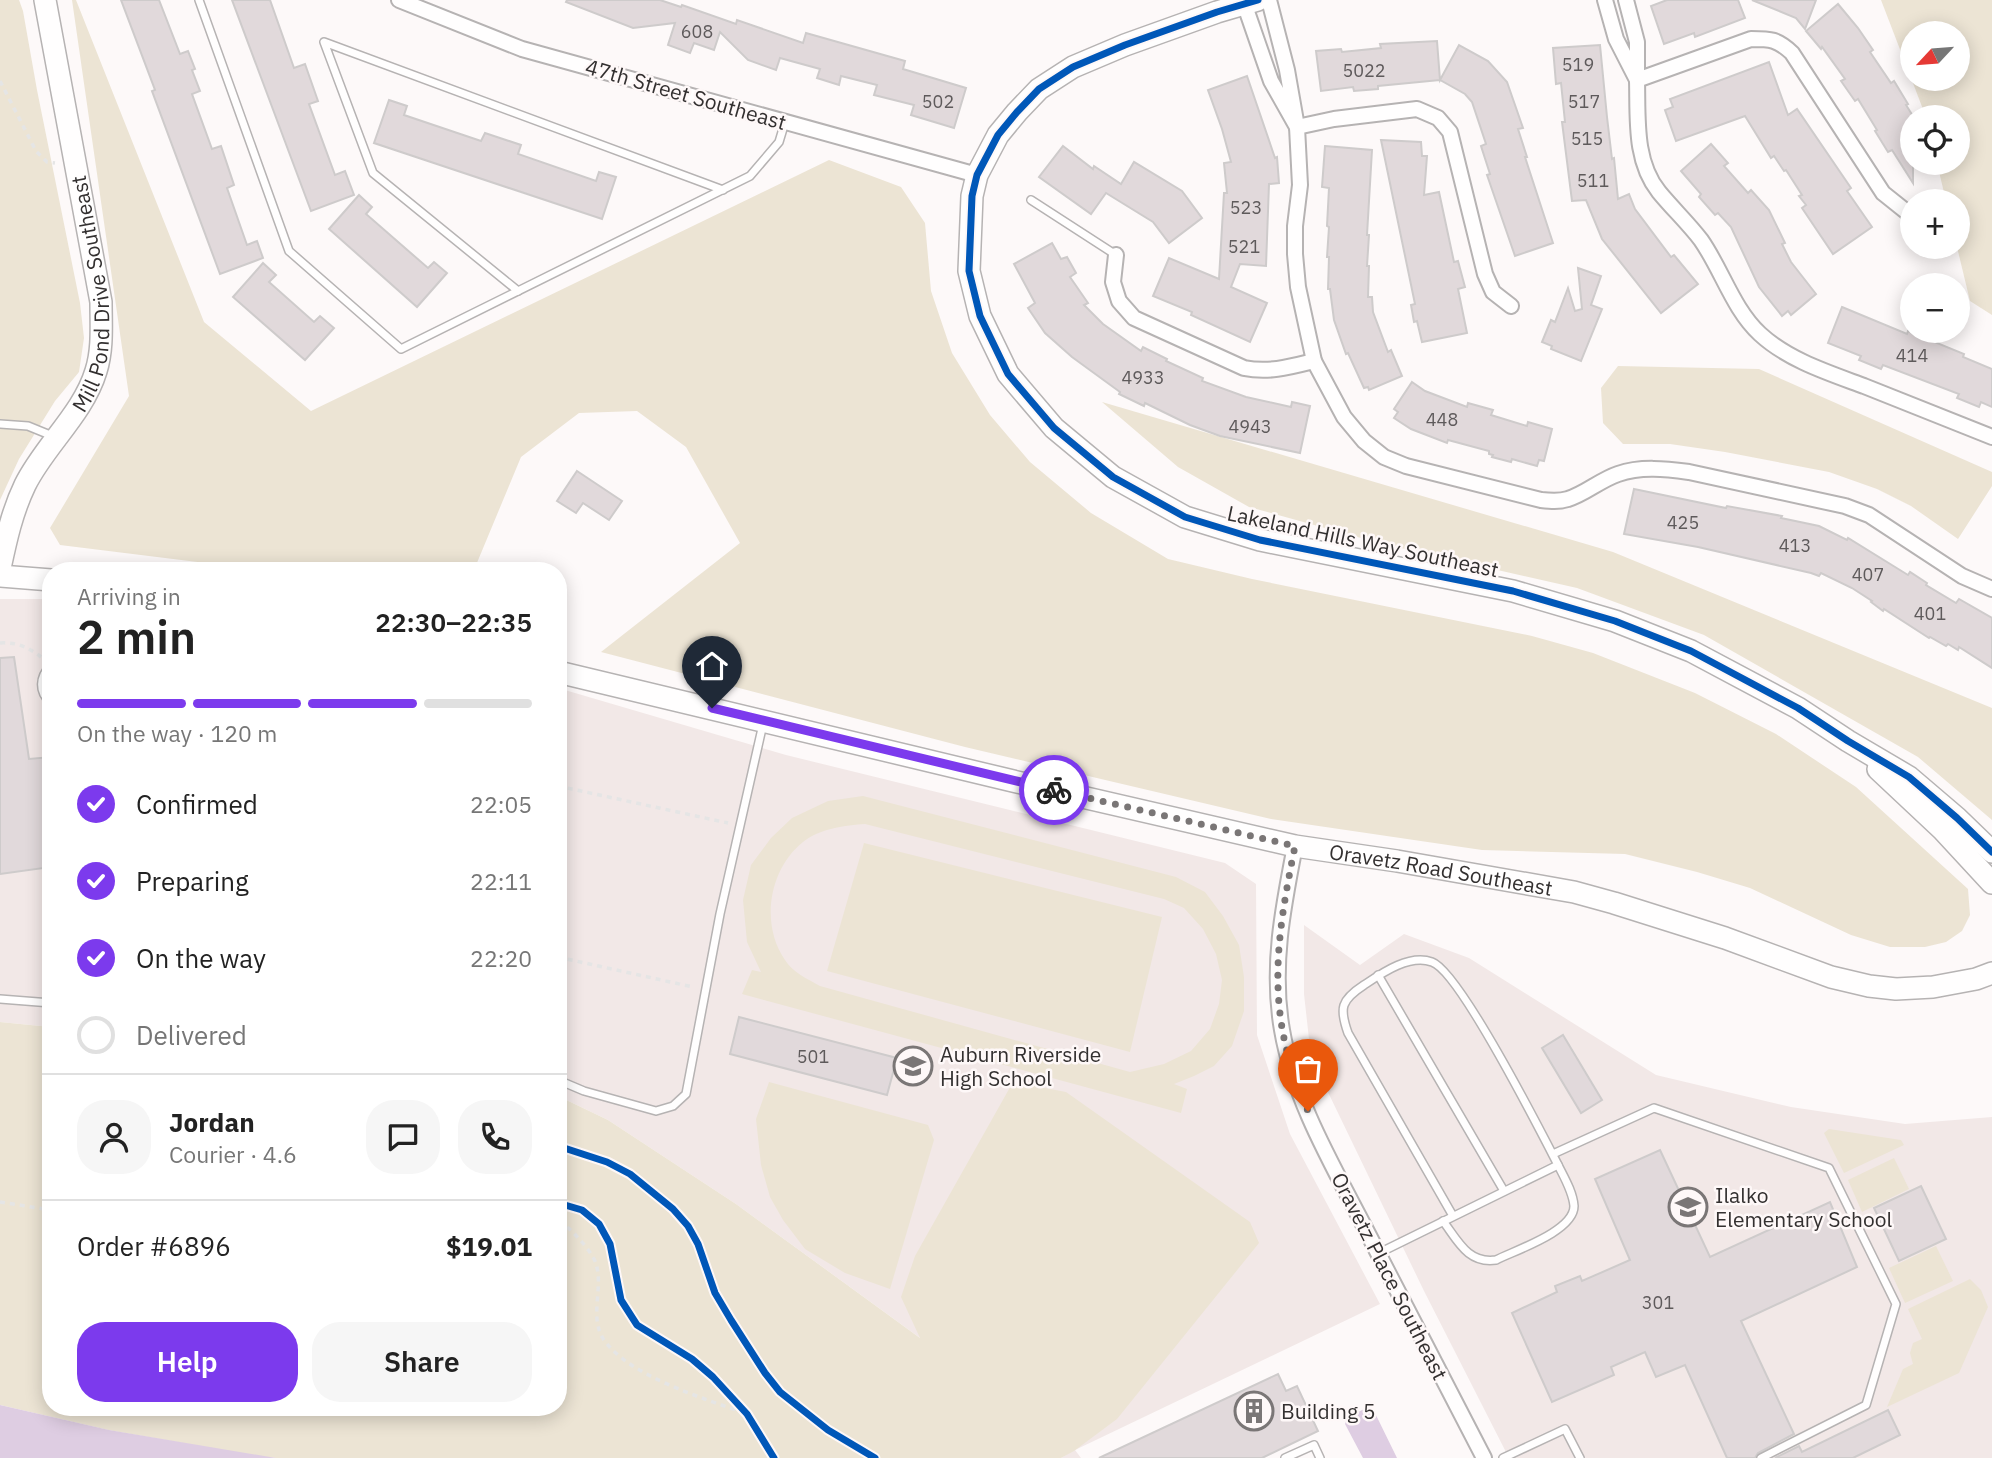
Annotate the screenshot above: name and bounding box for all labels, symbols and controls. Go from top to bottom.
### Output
house number: 608 [681,20,713,43]
north arrow [1900,21,1970,91]
map controls [1900,21,1970,343]
street label: 47th Street Southeast [582,52,790,136]
house number: 519 [1562,53,1594,76]
house number: 5022 [1342,59,1386,82]
house number: 502 [922,90,954,113]
house number: 517 [1568,90,1600,113]
button: locate [1900,105,1970,175]
house number: 515 [1571,127,1603,150]
house number: 511 [1577,169,1609,192]
street label: Mill Pond Drive Southeast [64,173,115,417]
button: + [1900,189,1970,259]
house number: 523 [1230,196,1262,219]
house number: 521 [1228,235,1260,258]
button: − [1900,273,1970,343]
house number: 414 [1896,344,1928,367]
house number: 4933 [1121,366,1165,389]
house number: 448 [1426,408,1458,431]
house number: 4943 [1228,415,1272,438]
street label: Lakeland Hills Way Southeast [1225,499,1501,583]
house number: 425 [1667,511,1699,534]
house number: 413 [1779,534,1811,557]
house number: 407 [1852,563,1884,586]
text: Arriving in [77,581,181,611]
house number: 401 [1914,602,1946,625]
text: 22:30–22:35 [375,605,532,639]
text: 2 min [77,607,196,667]
pin [682,636,742,708]
icon: home [693,647,731,685]
text: On the way · 120 m [77,718,277,748]
courier [1019,755,1089,825]
icon: bike [1035,771,1073,809]
icon: check [77,785,115,823]
text: Confirmed [136,787,258,821]
text: 22:05 [470,789,532,819]
street label: Oravetz Road Southeast [1327,837,1555,902]
icon: check [77,862,115,900]
text: Preparing [136,864,249,898]
text: 22:11 [470,866,532,896]
icon: check [77,939,115,977]
text: On the way [136,941,266,975]
text: 22:20 [470,943,532,973]
text: Delivered [136,1018,247,1052]
pin [1278,1039,1338,1111]
place label: Auburn Riverside High School [940,1040,1101,1092]
house number: 501 [797,1045,829,1068]
school or university icon: Auburn Riverside High School [892,1045,934,1087]
icon: bag [1289,1050,1327,1088]
button: person [77,1100,151,1174]
button: chat [366,1100,440,1174]
button: phone [458,1100,532,1174]
text: Jordan [169,1105,255,1139]
text: Courier · 4.6 [169,1139,297,1169]
street label: Oravetz Place Southeast [1325,1168,1455,1384]
place label: Ilalko Elementary School [1715,1181,1892,1233]
school or university icon: Ilalko Elementary School [1667,1186,1709,1228]
text: Order #6896 [77,1229,231,1263]
text: $19.01 [446,1229,532,1263]
house number: 301 [1642,1291,1674,1314]
button: Help [77,1322,298,1402]
button: Share [312,1322,532,1402]
building icon: Building 5 [1233,1390,1275,1432]
place label: Building 5 [1281,1397,1376,1425]

